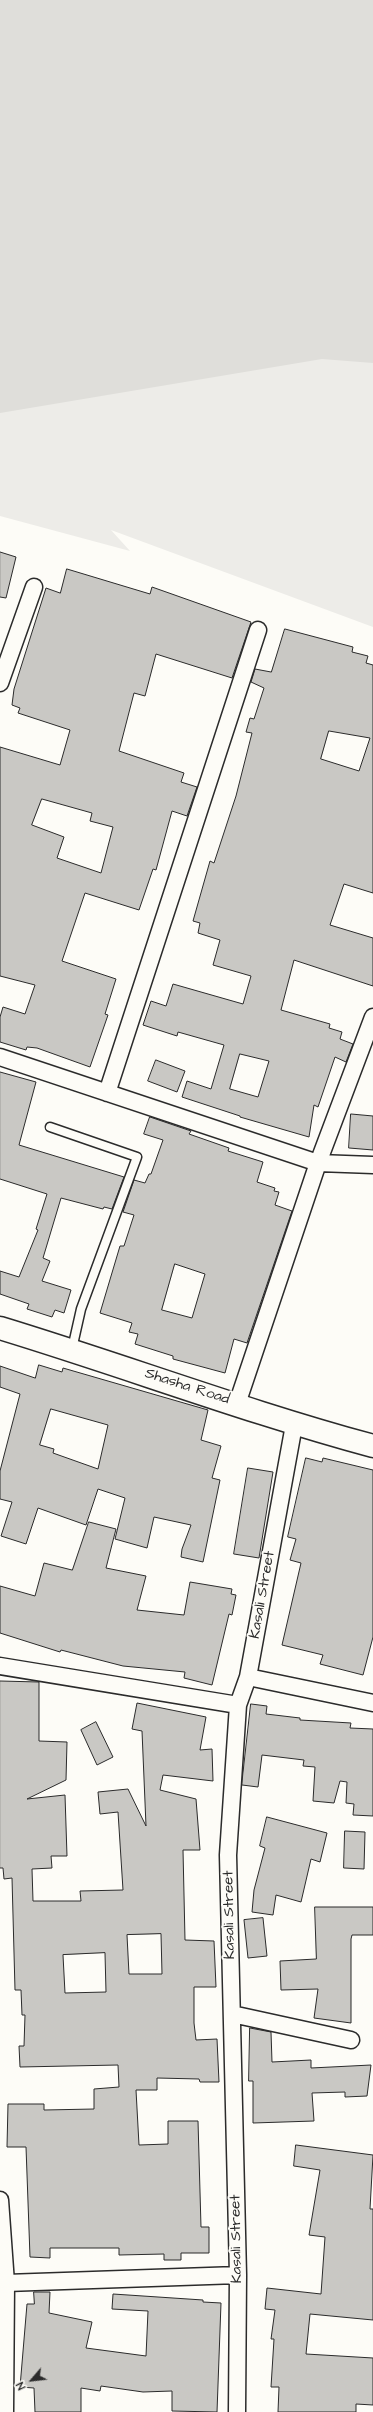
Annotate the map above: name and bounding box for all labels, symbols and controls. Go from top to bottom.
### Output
street label: Shasha Road [142,1365,232,1409]
street label: Kasali Street [246,1550,280,1640]
street label: Kasali Street [220,1870,240,1960]
street label: Kasali Street [227,2194,247,2284]
north arrow [12,2360,52,2400]
text: N [13,2379,29,2392]

